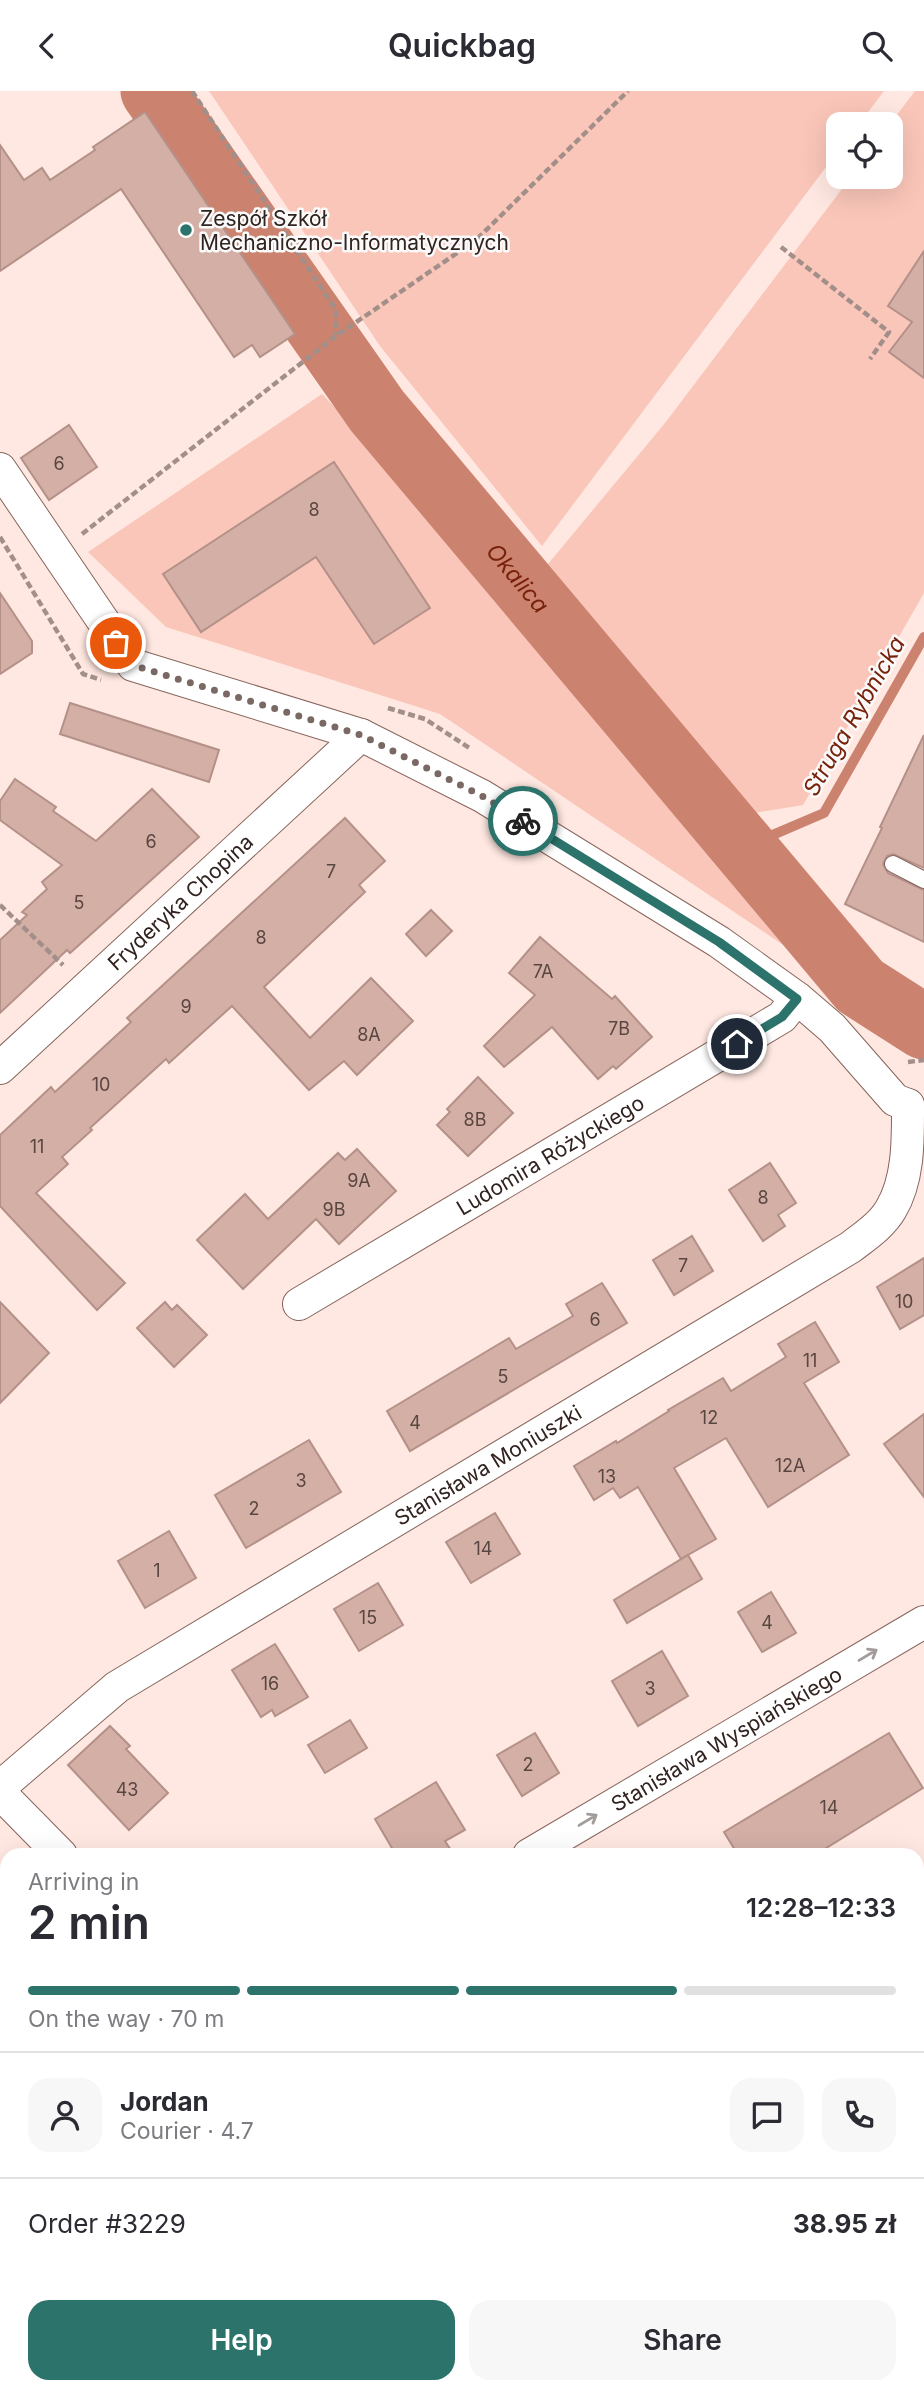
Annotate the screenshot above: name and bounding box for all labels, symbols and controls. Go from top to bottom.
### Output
text: Quickbag [388,26,536,65]
icon: back [28,27,66,65]
icon: search [858,27,896,65]
map controls [826,112,903,189]
button: locate [826,112,903,189]
place label: Zespół Szkół Mechaniczno-Informatycznych [200,206,509,255]
marker: Zespół Szkół Mechaniczno-Informatycznych [178,222,194,238]
house number: 6 [53,453,65,474]
house number: 8 [308,499,320,520]
water label: Okalica [480,538,555,619]
pin [86,613,146,673]
icon: bag [97,624,135,662]
water label: Struga Rybnicka [797,631,911,801]
courier [488,786,558,856]
icon: bike [504,802,542,840]
street label: Fryderyka Chopina [102,829,258,975]
house number: 6 [145,831,157,852]
house number: 7 [326,861,336,882]
house number: 5 [74,892,84,913]
house number: 8 [255,927,267,948]
house number: 7A [533,961,553,982]
house number: 9 [180,996,192,1017]
pin [707,1014,767,1074]
house number: 7B [608,1018,630,1039]
house number: 8A [357,1024,381,1045]
icon: home [718,1025,756,1063]
house number: 10 [92,1074,110,1095]
street label: Ludomira Różyckiego [452,1089,648,1220]
house number: 8B [464,1109,486,1130]
house number: 11 [30,1136,44,1157]
house number: 9A [347,1170,371,1191]
house number: 8 [757,1187,769,1208]
house number: 9B [323,1199,345,1220]
house number: 7 [678,1255,688,1276]
house number: 10 [895,1291,913,1312]
house number: 6 [589,1309,601,1330]
house number: 11 [803,1350,817,1371]
house number: 5 [498,1366,508,1387]
street label: Stanisława Moniuszki [390,1399,586,1530]
house number: 12 [700,1407,718,1428]
house number: 4 [409,1412,421,1433]
house number: 12A [775,1455,805,1476]
house number: 13 [598,1466,616,1487]
house number: 3 [295,1470,307,1491]
house number: 2 [249,1498,259,1519]
house number: 14 [474,1538,492,1559]
house number: 1 [153,1560,161,1581]
house number: 15 [359,1607,377,1628]
house number: 4 [761,1612,773,1633]
one-way arrow [858,1647,878,1661]
street label: Stanisława Wyspiańskiego [606,1661,846,1816]
house number: 16 [261,1673,279,1694]
house number: 3 [644,1678,656,1699]
house number: 2 [523,1754,533,1775]
house number: 43 [116,1779,138,1800]
house number: 14 [820,1797,838,1818]
one-way arrow [578,1813,598,1827]
text: Arriving in [28,1868,139,1896]
text: 12:28–12:33 [746,1892,896,1923]
text: 2 min [28,1894,150,1950]
text: On the way · 70 m [28,2005,224,2033]
button: person [28,2078,102,2152]
button: chat [730,2078,804,2152]
button: phone [822,2078,896,2152]
text: Jordan [120,2086,209,2117]
text: Courier · 4.7 [120,2117,254,2145]
text: Order #3229 [28,2208,186,2239]
text: 38.95 zł [793,2208,896,2239]
button: Help [28,2300,455,2380]
button: Share [469,2300,896,2380]

